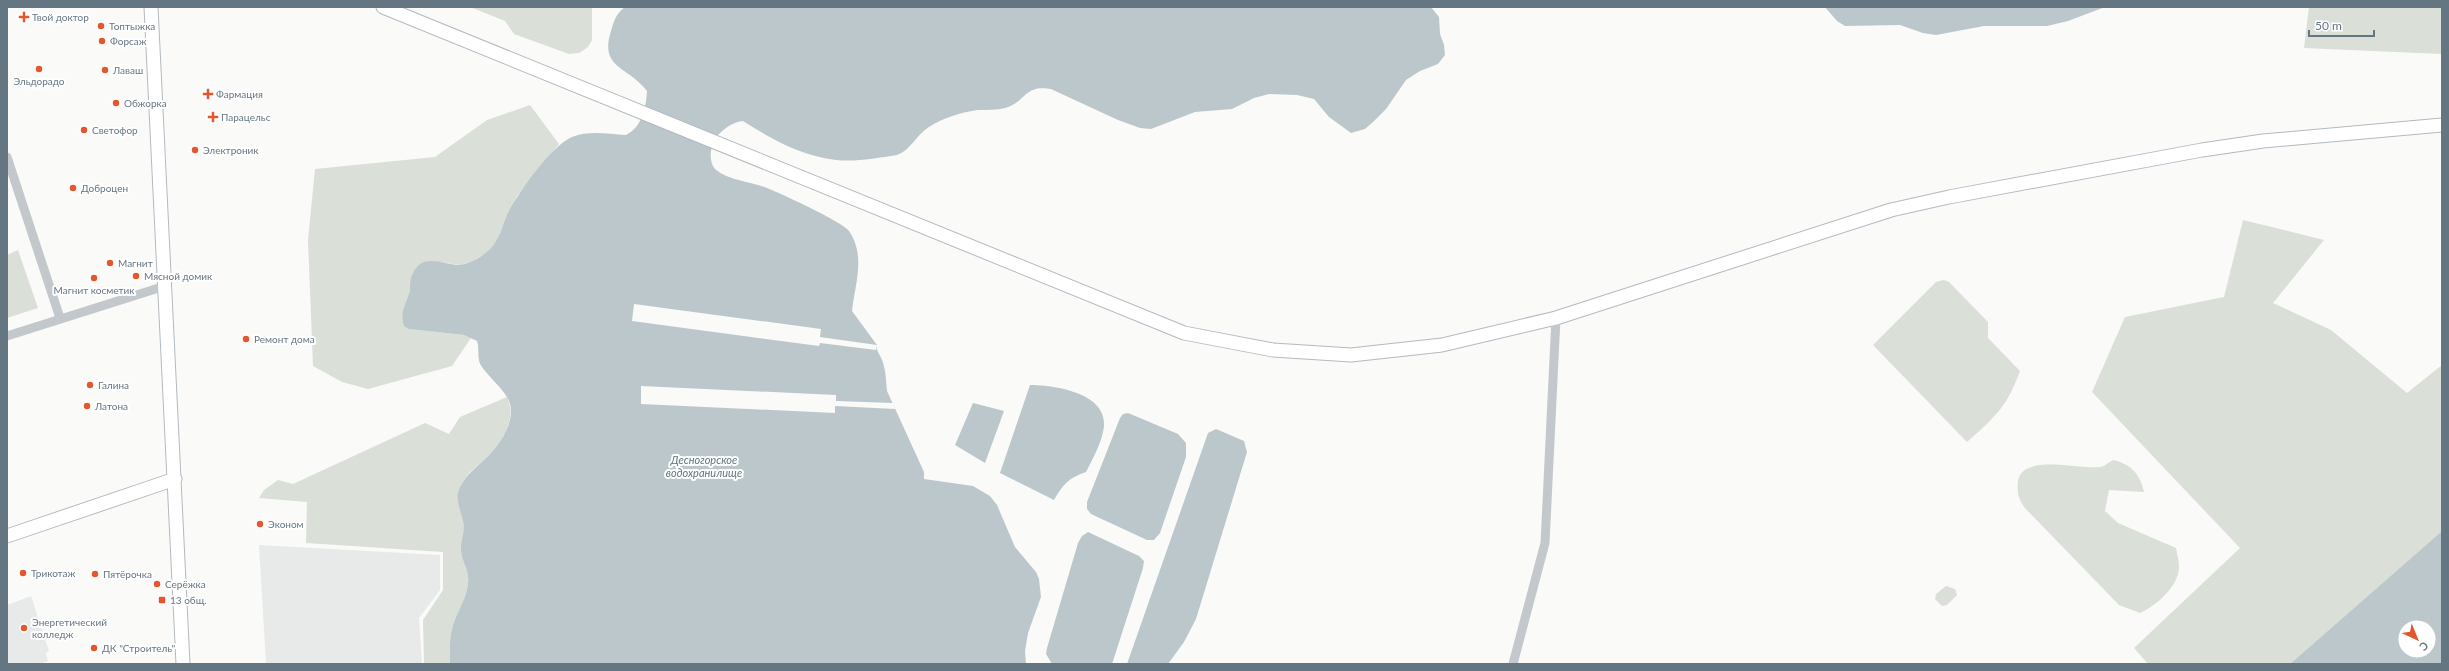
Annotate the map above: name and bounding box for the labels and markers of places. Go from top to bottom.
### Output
place label: Твой доктор [32,11,89,23]
marker: Твой доктор [19,12,29,22]
place label: Топтыжка [109,20,155,32]
marker: Топтыжка [96,21,106,31]
place label: Форсаж [110,35,147,47]
marker: Форсаж [97,36,107,46]
marker: Эльдорадо [34,64,44,74]
place label: Лаваш [112,64,143,76]
marker: Лаваш [100,65,110,75]
place label: Эльдорадо [13,75,65,87]
place label: Фармация [216,88,263,100]
marker: Фармация [203,89,213,99]
place label: Обжорка [124,97,167,109]
marker: Обжорка [111,98,121,108]
place label: Парацельс [221,111,271,123]
marker: Парацельс [208,112,218,122]
place label: Светофор [92,124,138,136]
marker: Светофор [79,125,89,135]
place label: Электроник [203,144,259,156]
marker: Электроник [190,145,200,155]
place label: Доброцен [81,182,128,194]
marker: Доброцен [68,183,78,193]
place label: Магнит [118,257,153,269]
marker: Магнит [105,258,115,268]
place label: Мясной домик [144,270,213,282]
marker: Мясной домик [131,271,141,281]
marker: Магнит косметик [89,273,99,283]
place label: Магнит косметик [54,284,135,296]
place label: Ремонт дома [254,333,315,345]
marker: Ремонт дома [241,334,251,344]
place label: Галина [98,379,129,391]
marker: Галина [85,380,95,390]
place label: Латона [94,400,128,412]
marker: Латона [82,401,92,411]
place label: Эконом [268,518,304,530]
marker: Эконом [255,519,265,529]
place label: Трикотаж [31,567,76,579]
marker: Трикотаж [18,568,28,578]
place label: Пятёрочка [103,568,152,580]
marker: Пятёрочка [90,569,100,579]
place label: Серёжка [165,578,206,590]
marker: Серёжка [152,579,162,589]
place label: 13 общ. [170,594,207,606]
marker: 13 общ. [157,595,167,605]
place label: Энергетический колледж [32,616,107,640]
marker: Энергетический колледж [19,623,29,633]
place label: ДК "Строитель" [102,642,175,654]
marker: ДК "Строитель" [89,643,99,653]

